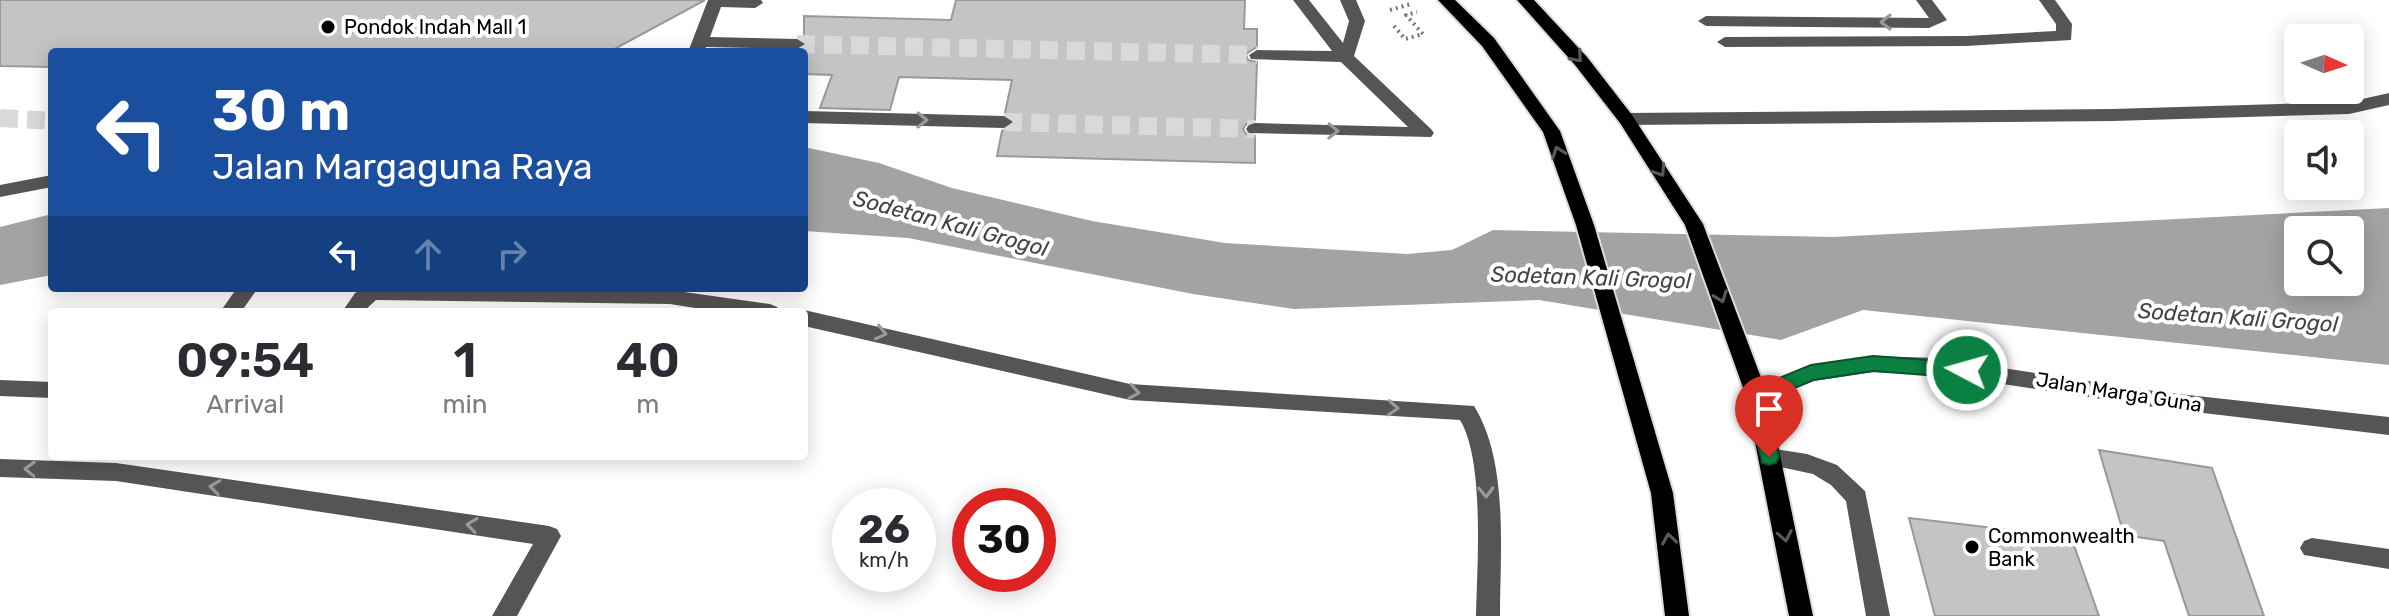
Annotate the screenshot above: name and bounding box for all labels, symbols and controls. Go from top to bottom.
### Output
one-way arrow [1879,14,1892,31]
place label: Pondok Indah Mall 1 [344,15,526,39]
marker: Pondok Indah Mall 1 [319,18,337,36]
north arrow [2284,24,2364,104]
map controls [2284,24,2364,296]
one-way arrow [1568,48,1582,63]
text: 30 m [212,78,350,144]
icon: left [80,80,184,184]
one-way arrow [916,112,929,129]
button: sound [2284,120,2364,200]
one-way arrow [1327,122,1340,140]
text: Jalan Margaguna Raya [212,145,593,188]
one-way arrow [1551,146,1568,160]
one-way arrow [1650,163,1665,177]
water label: Sodetan Kali Grogol [851,184,1052,263]
button: search [2284,216,2364,296]
icon: left [322,232,366,276]
icon: ahead [406,232,450,276]
icon: right [490,232,534,276]
water label: Sodetan Kali Grogol [1490,261,1692,295]
one-way arrow [1711,289,1727,303]
water label: Sodetan Kali Grogol [2137,297,2340,338]
one-way arrow [873,324,887,341]
position arrow [1925,328,2009,412]
text: 09:54 [176,332,314,389]
text: 1 [454,332,477,389]
text: 40 [616,332,680,389]
street label: Jalan Marga Guna [2034,367,2204,417]
pin [1735,375,1803,457]
one-way arrow [1127,382,1141,399]
icon: arrive [1747,387,1791,431]
text: Arrival [206,389,284,420]
text: min [442,389,488,420]
text: m [636,389,659,420]
one-way arrow [1387,399,1400,416]
one-way arrow [23,460,36,478]
one-way arrow [208,479,222,496]
one-way arrow [1477,486,1494,499]
speed limit sign: 30 [952,488,1056,592]
text: 26 [858,506,910,553]
one-way arrow [465,517,479,534]
place label: Commonwealth Bank [1988,524,2135,571]
one-way arrow [1775,529,1792,542]
one-way arrow [1661,532,1678,545]
marker: Commonwealth Bank [1963,538,1981,556]
text: km/h [859,548,909,572]

